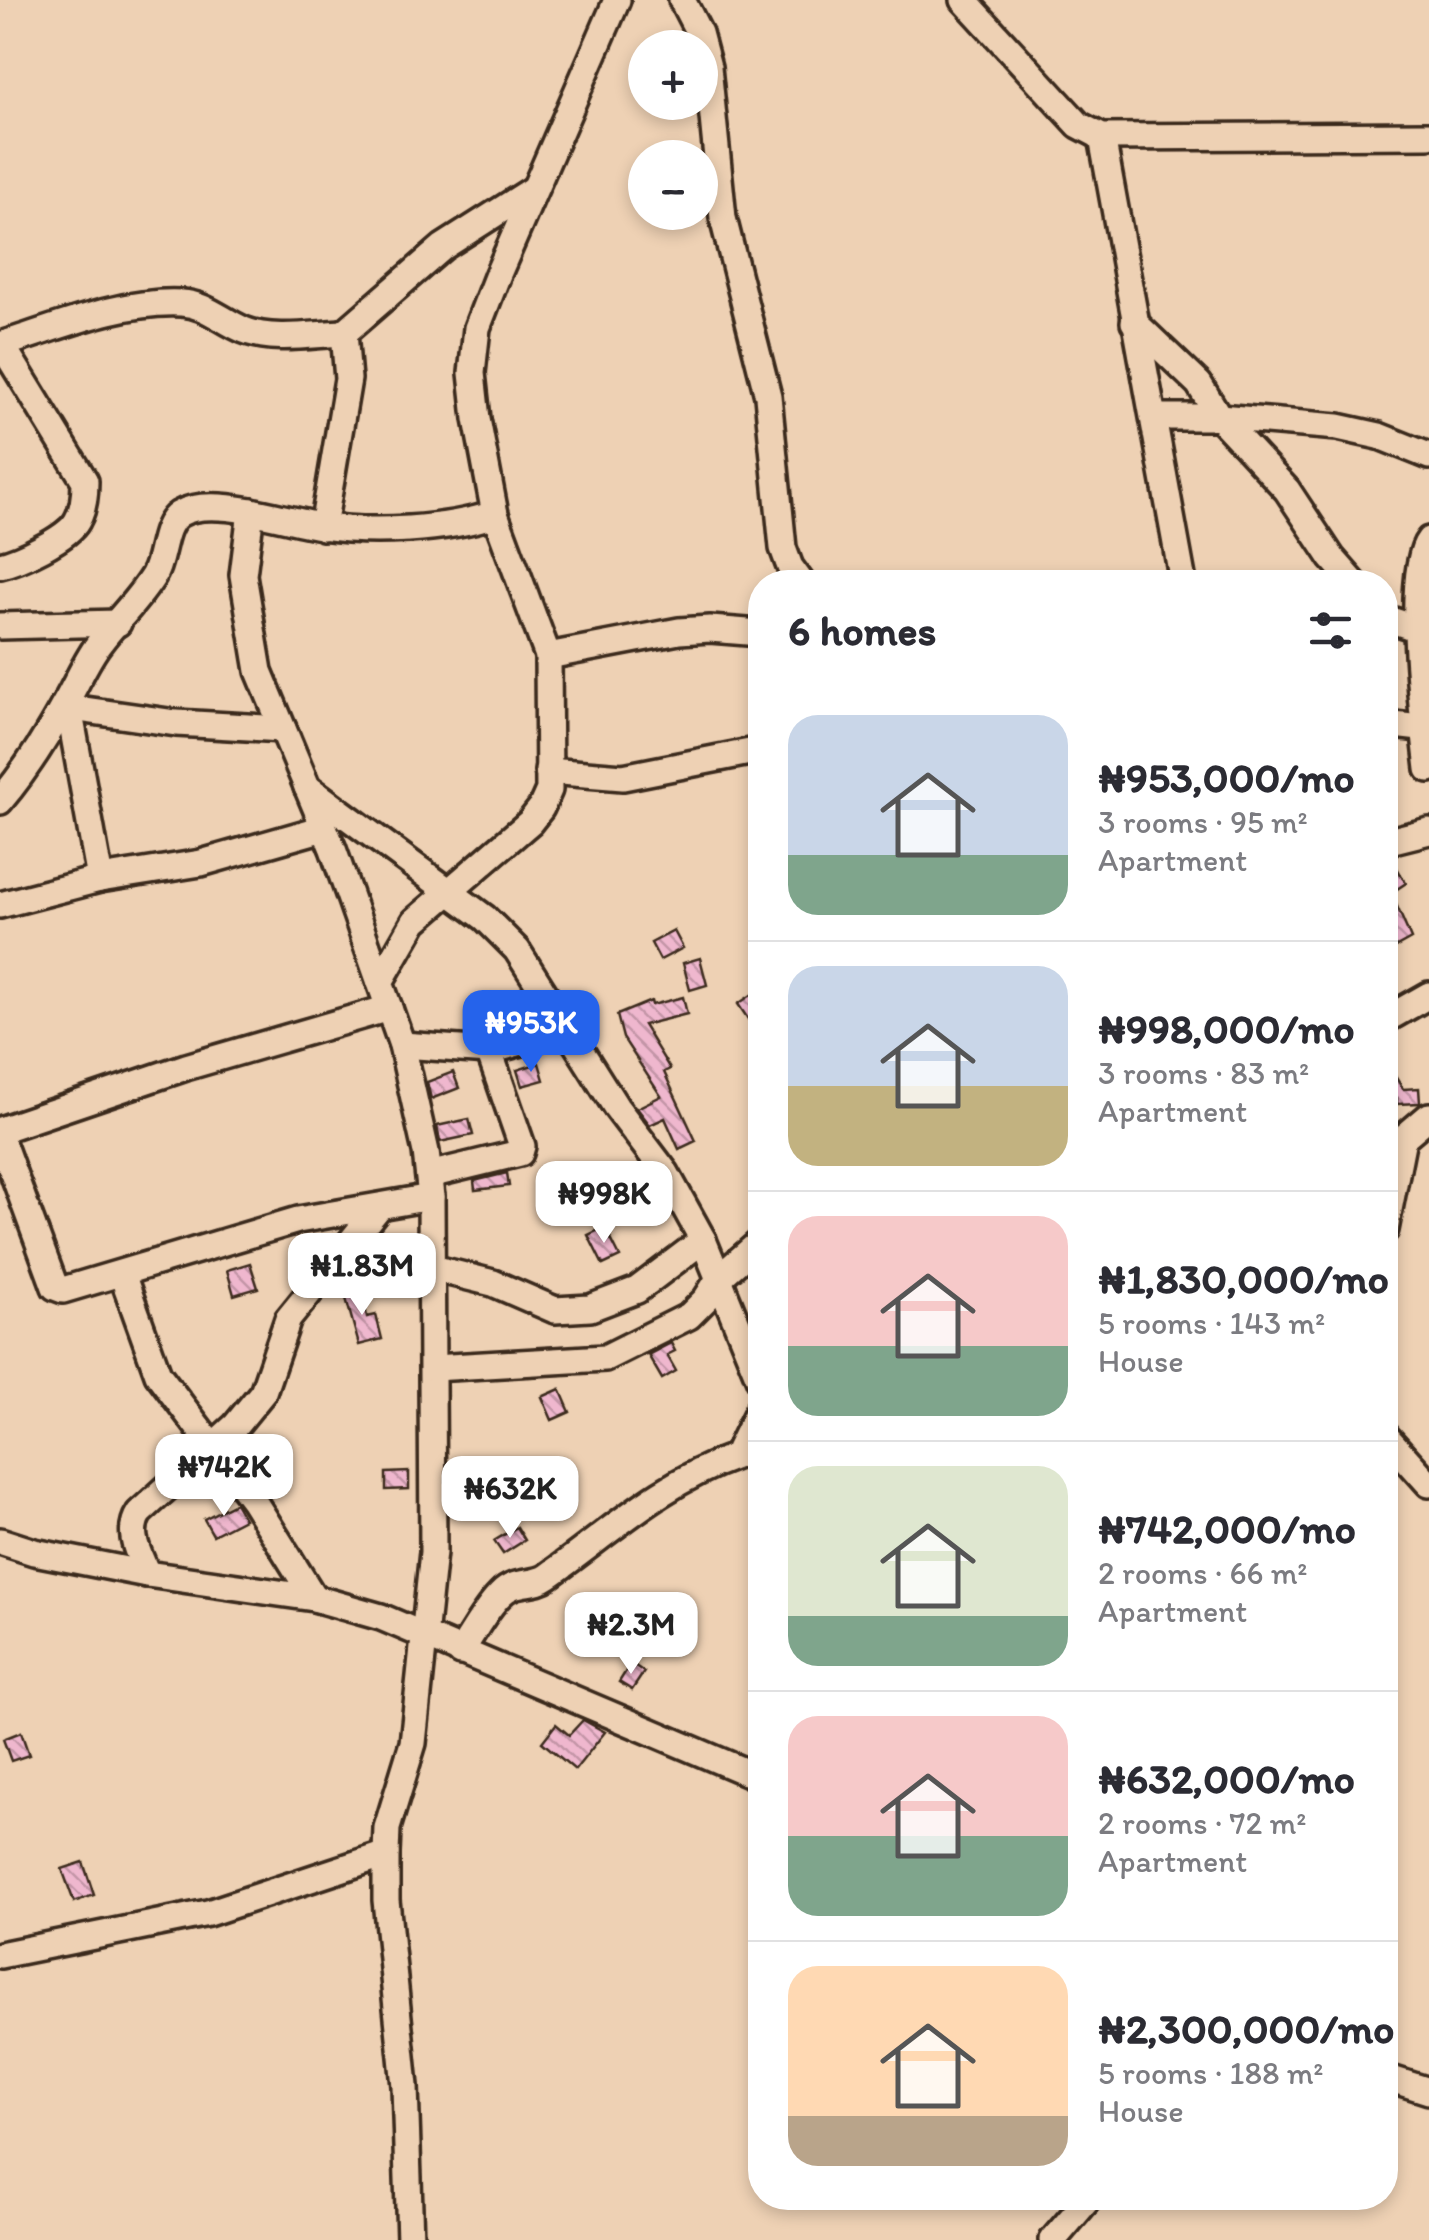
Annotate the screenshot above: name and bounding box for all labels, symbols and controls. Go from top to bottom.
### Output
map controls [628,30,718,230]
button: + [628,30,718,120]
button: − [628,140,718,230]
icon: filters [1303,603,1358,658]
text: 6 homes [788,605,936,656]
text: ₦953,000/mo [1098,752,1355,803]
icon: home [868,755,988,875]
text: 3 rooms · 95 m² [1098,803,1308,841]
text: Apartment [1098,841,1247,879]
pin: ₦953K [461,990,601,1075]
text: ₦953K [485,1003,577,1041]
text: ₦998,000/mo [1098,1003,1355,1054]
icon: home [868,1006,988,1126]
text: 3 rooms · 83 m² [1098,1054,1309,1092]
text: Apartment [1098,1092,1247,1130]
pin: ₦998K [534,1161,674,1246]
text: ₦998K [558,1174,650,1212]
pin: ₦1.83M [281,1233,443,1318]
text: ₦1.83M [310,1246,414,1284]
text: ₦1,830,000/mo [1098,1253,1389,1304]
icon: home [868,1256,988,1376]
text: 5 rooms · 143 m² [1098,1304,1325,1342]
text: House [1098,1342,1184,1380]
pin: ₦742K [154,1434,294,1519]
text: ₦742K [177,1447,271,1485]
pin: ₦632K [440,1456,580,1541]
text: ₦632K [464,1469,557,1507]
text: ₦742,000/mo [1098,1503,1356,1554]
icon: home [868,1506,988,1626]
text: 2 rooms · 66 m² [1098,1554,1308,1592]
pin: ₦2.3M [561,1592,701,1677]
text: Apartment [1098,1592,1247,1630]
text: ₦2.3M [587,1605,675,1643]
text: ₦632,000/mo [1098,1753,1355,1804]
icon: home [868,1756,988,1876]
text: 2 rooms · 72 m² [1098,1804,1306,1842]
text: Apartment [1098,1842,1247,1880]
text: ₦2,300,000/mo [1098,2003,1395,2054]
icon: home [868,2006,988,2126]
text: 5 rooms · 188 m² [1098,2054,1324,2092]
text: House [1098,2092,1184,2130]

